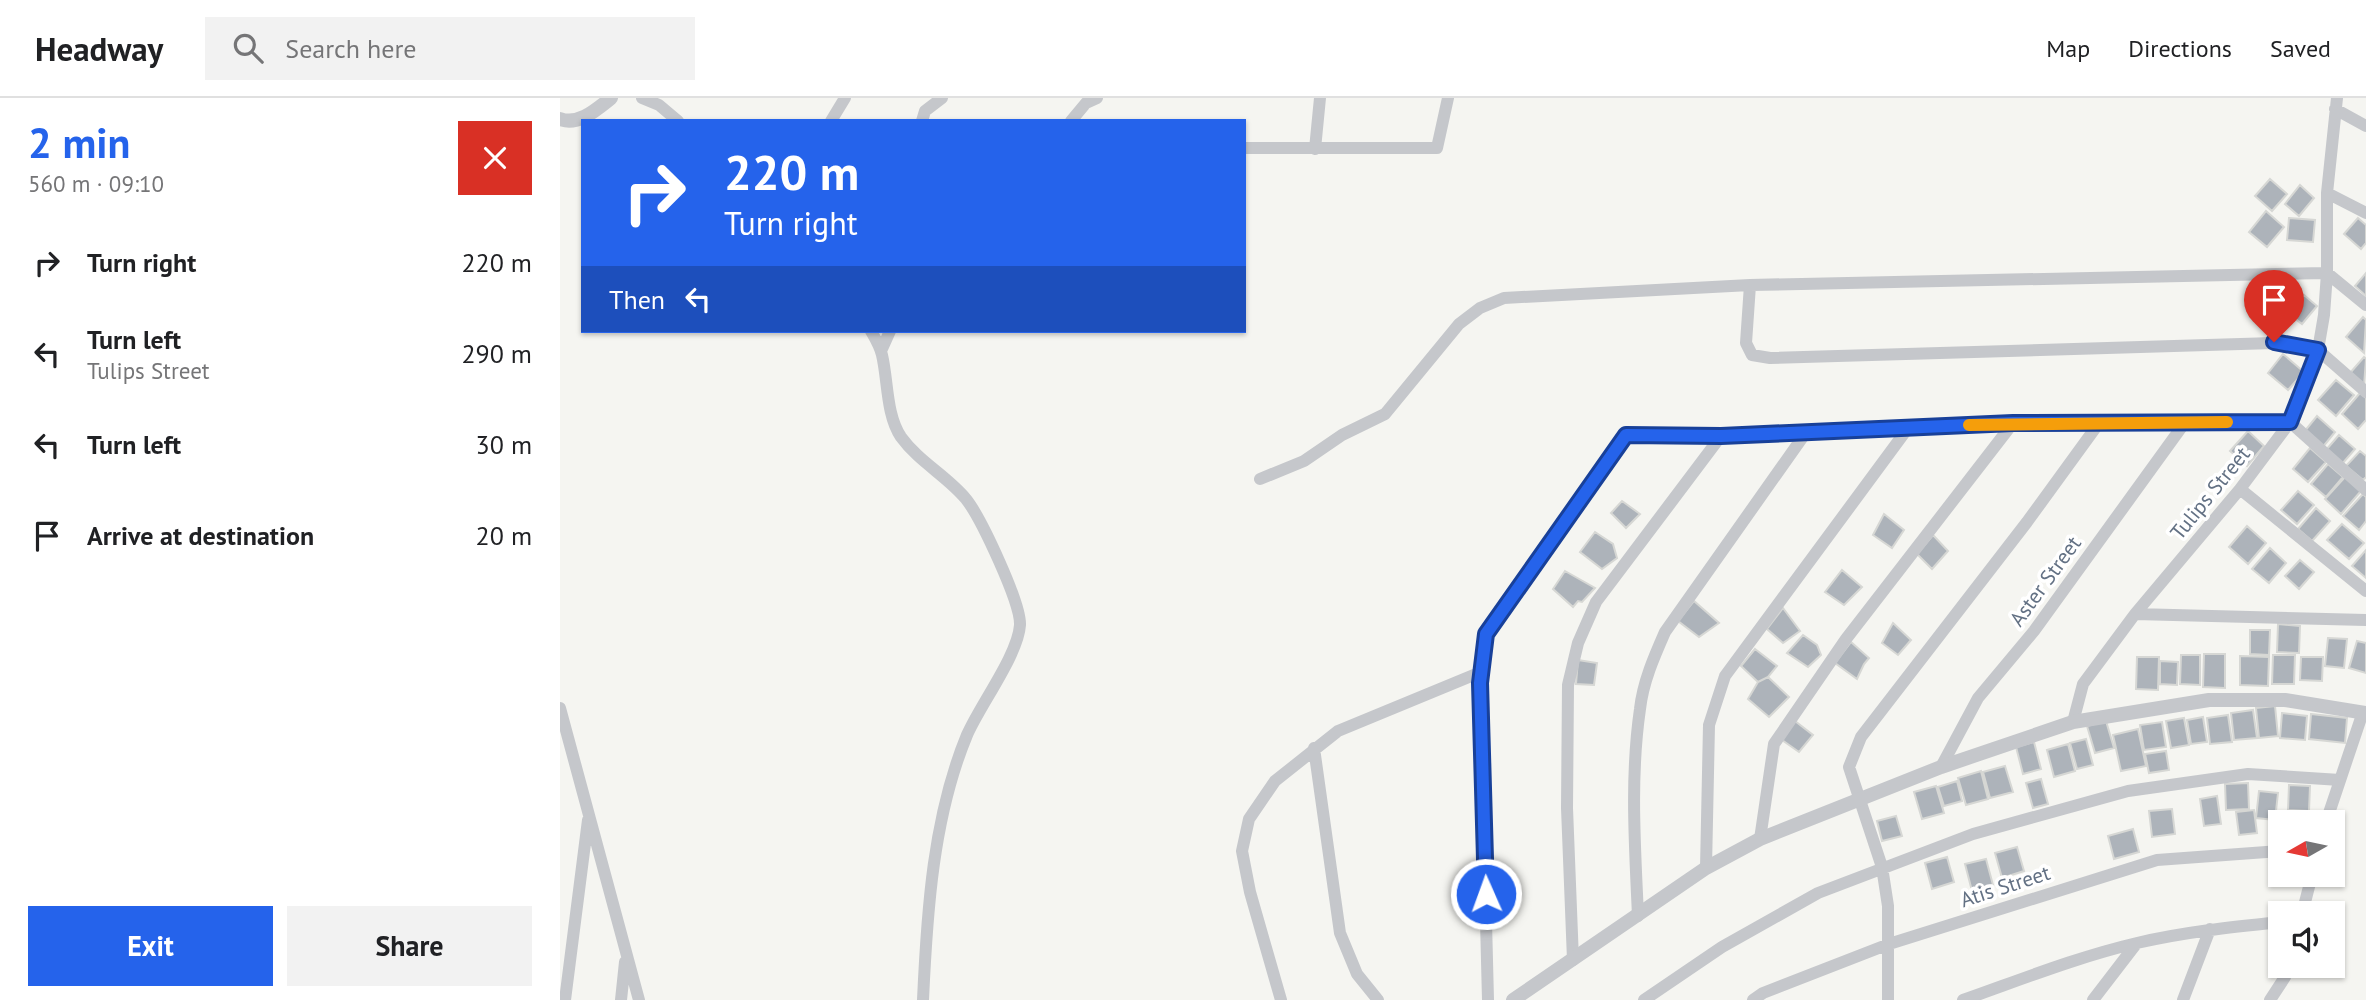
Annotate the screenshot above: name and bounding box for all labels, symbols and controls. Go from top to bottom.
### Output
search box [205,17,695,80]
text: Headway [35,27,163,70]
icon: search [229,29,267,67]
text: Search here [285,32,416,65]
text: Map [2046,33,2090,64]
text: Directions [2128,33,2232,64]
text: Saved [2270,33,2331,64]
text: 2 min [28,115,130,170]
button: close [458,121,532,195]
text: 220 m [724,140,859,204]
icon: right [609,147,700,238]
text: 560 m · 09:10 [28,169,164,198]
text: Turn right [724,202,858,244]
icon: right [28,244,66,282]
text: Turn right [87,246,196,279]
text: 220 m [461,246,532,279]
pin [2244,270,2304,342]
icon: left [679,280,717,318]
icon: arrive [2255,281,2293,319]
text: Then [609,283,665,316]
text: Turn left [87,323,181,356]
icon: left [28,335,66,373]
text: 290 m [461,337,532,370]
text: Tulips Street [87,356,210,385]
icon: left [28,426,66,464]
text: Turn left [87,428,181,461]
text: 30 m [476,428,532,461]
street label: Tulips Street [2164,441,2256,545]
icon: arrive [28,517,66,555]
text: Arrive at destination [87,519,314,552]
text: 20 m [476,519,532,552]
street label: Aster Street [2003,531,2087,631]
north arrow [2268,810,2345,887]
map controls [2268,810,2345,978]
position arrow [1449,857,1523,931]
street label: Atis Street [1957,859,2053,913]
button: sound [2268,901,2345,978]
button: Exit [28,906,273,986]
button: Share [287,906,532,986]

